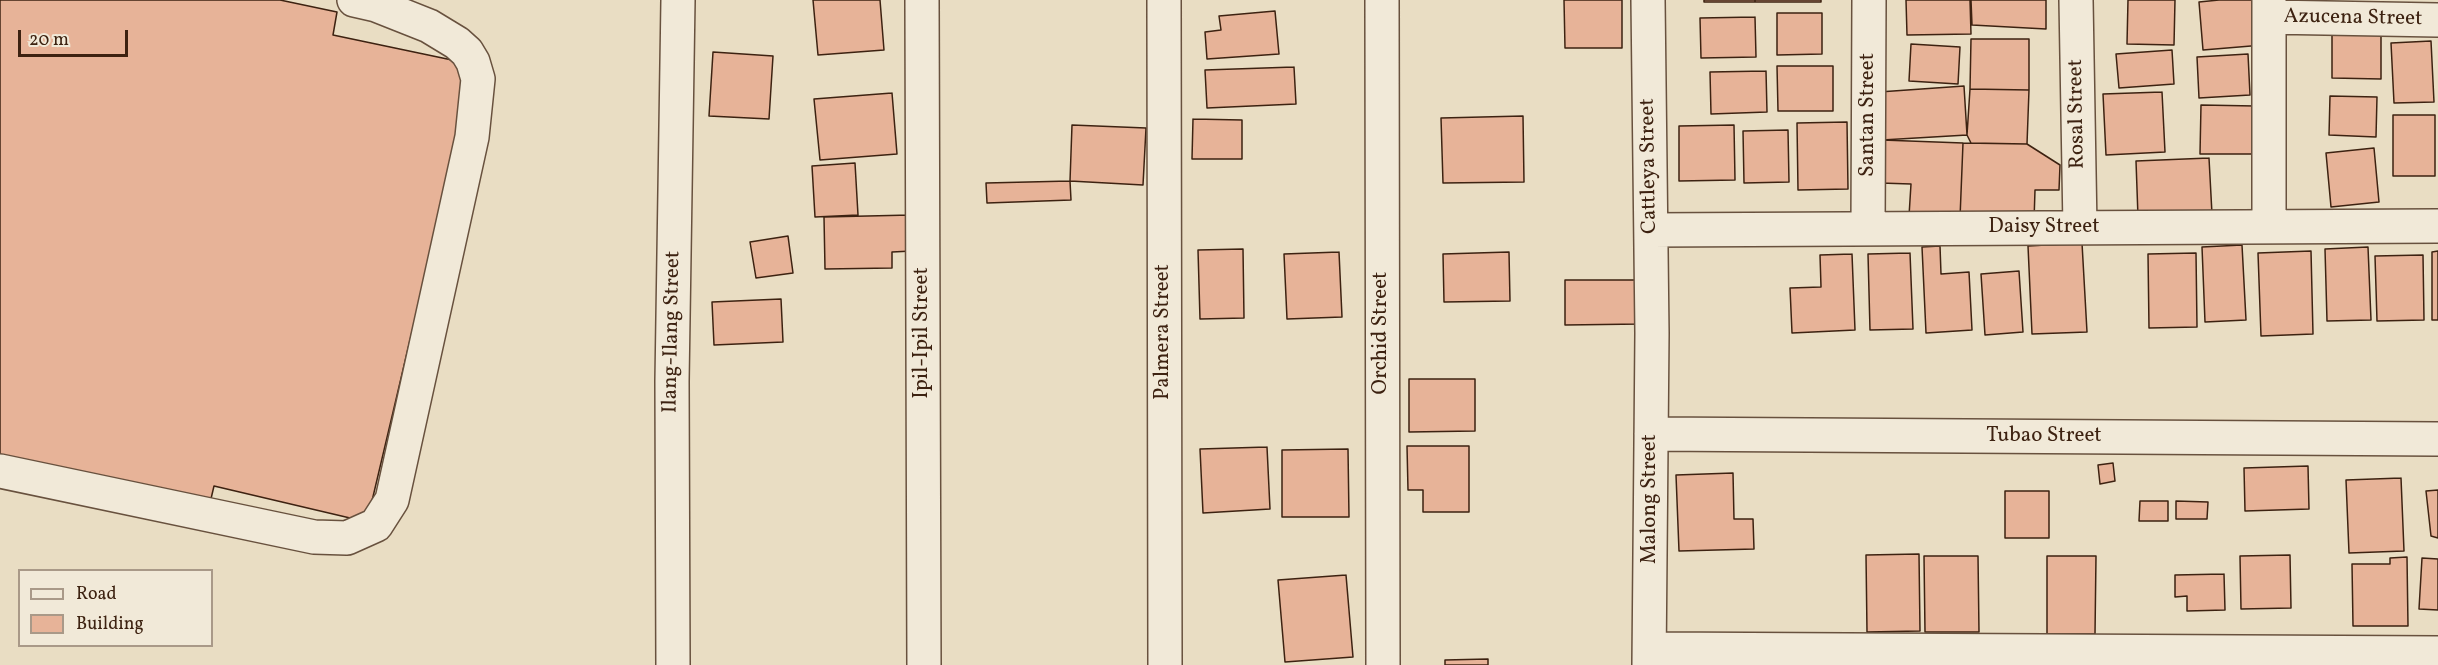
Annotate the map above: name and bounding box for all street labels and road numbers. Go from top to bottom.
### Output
street label: Azucena Street [2283,5,2423,33]
street label: Santan Street [1856,53,1882,177]
street label: Rosal Street [2064,59,2092,169]
street label: Cattleya Street [1636,98,1664,234]
street label: Daisy Street [1988,215,2100,241]
street label: Ilang-Ilang Street [659,251,687,413]
street label: Palmera Street [1151,264,1177,400]
street label: Ipil-Ipil Street [910,267,936,399]
street label: Orchid Street [1369,272,1395,394]
street label: Tubao Street [1986,424,2102,450]
street label: Malong Street [1638,434,1664,564]

